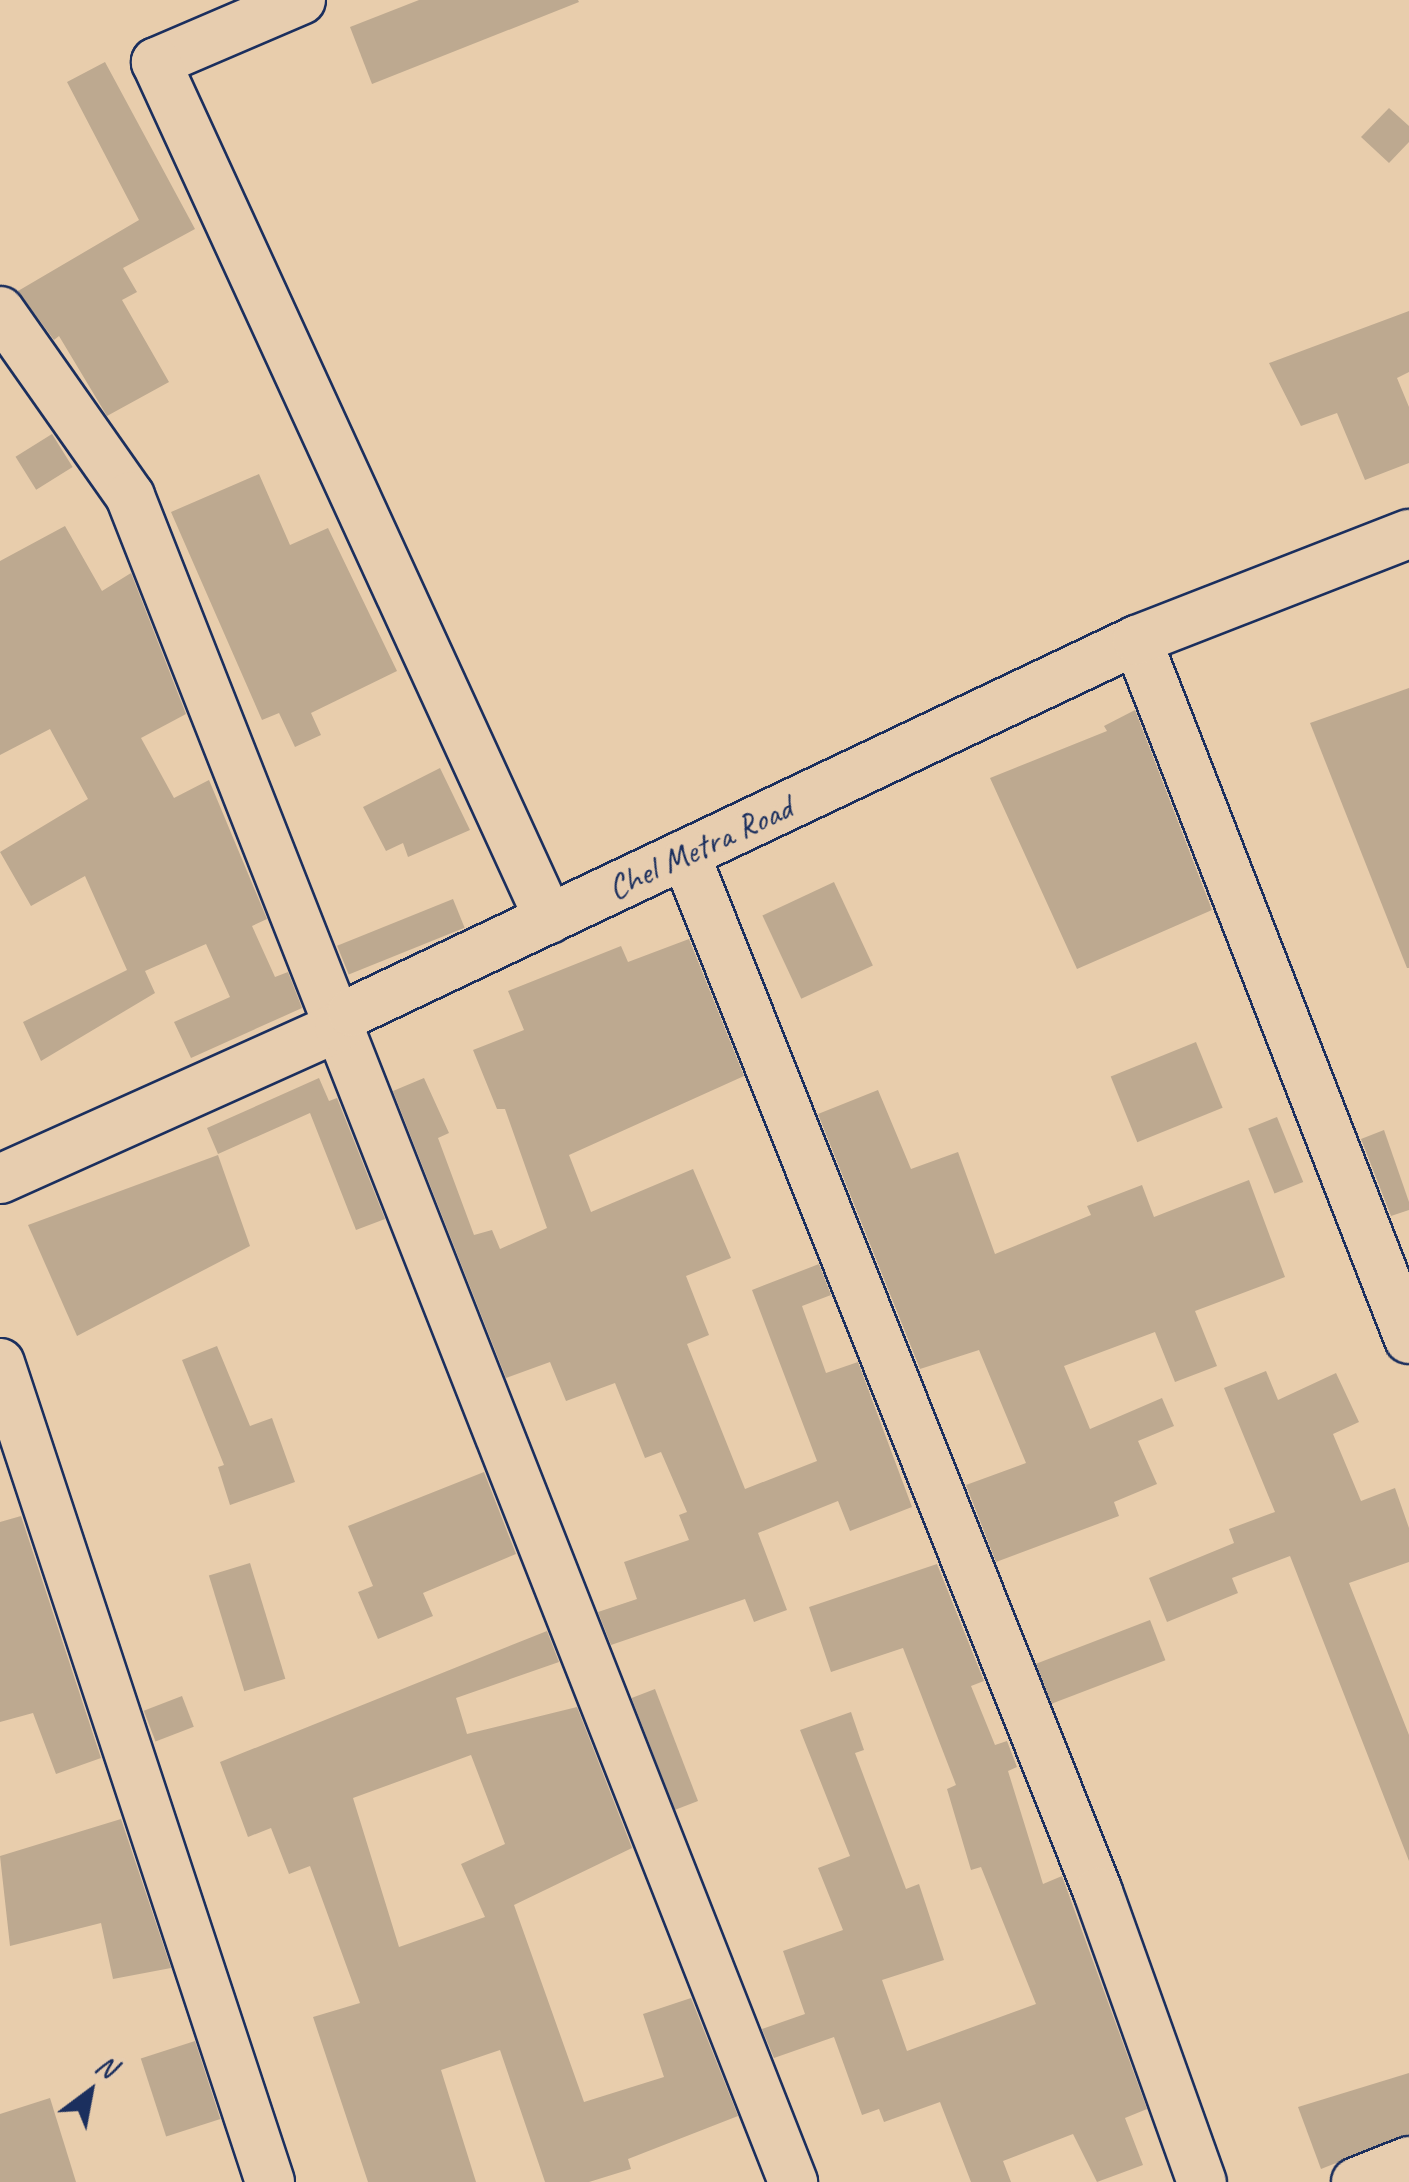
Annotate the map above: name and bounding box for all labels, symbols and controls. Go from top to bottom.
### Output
street label: Chel Metra Road [600,787,800,909]
north arrow [40,2042,140,2142]
text: N [90,2047,123,2086]

